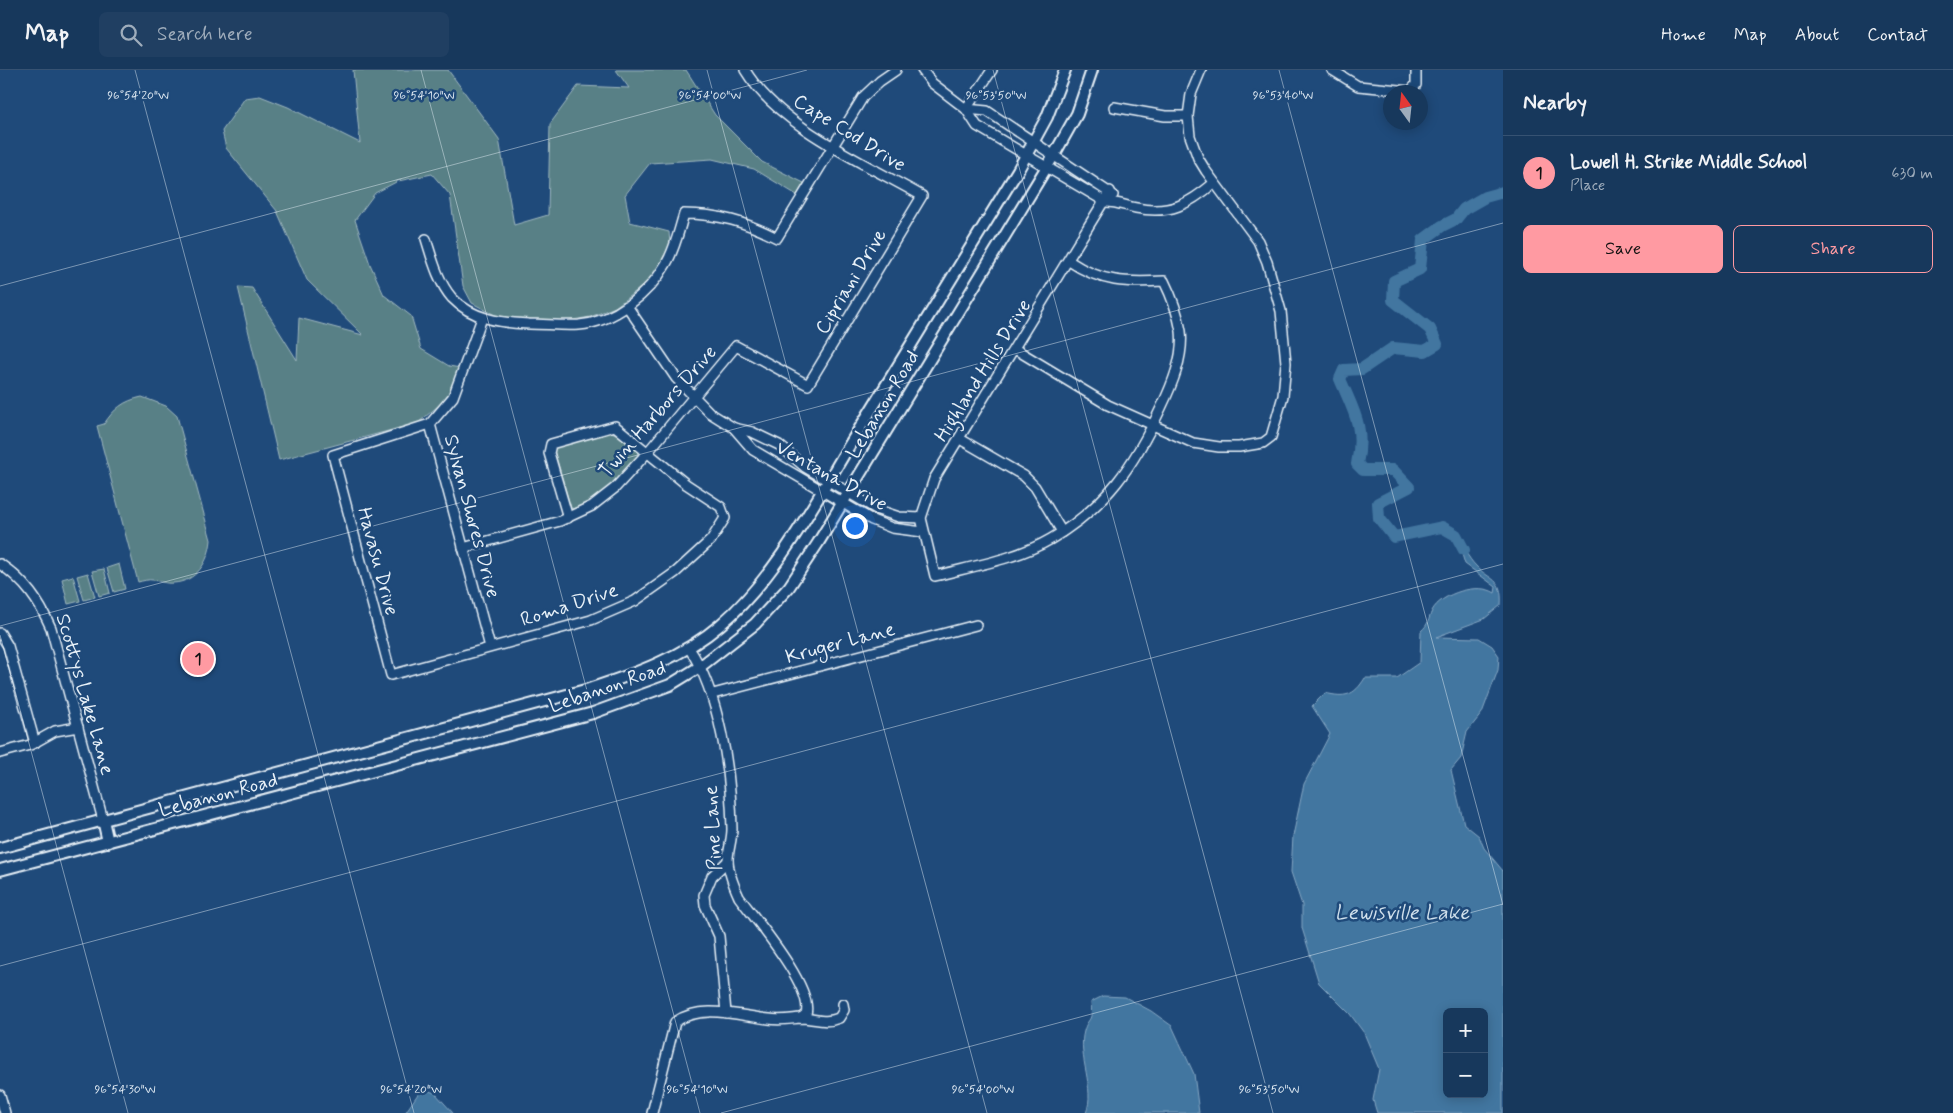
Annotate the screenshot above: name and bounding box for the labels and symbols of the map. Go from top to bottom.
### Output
north arrow [1383,85,1428,130]
text: 96°54'20"W [107,88,169,104]
text: 96°54'10"W [393,88,455,104]
text: 96°54'00"W [679,88,741,104]
street label: Cape Cod Drive [788,88,911,179]
text: 96°53'50"W [966,88,1026,104]
text: 96°53'40"W [1253,88,1313,104]
street label: Cipriani Drive [809,224,893,340]
street label: Highland Hills Drive [929,294,1040,448]
street label: Twin Harbors Drive [593,340,723,484]
street label: Lebanon Road [840,345,926,464]
street label: Sylvan Shores Drive [437,432,506,601]
street label: Ventana Drive [771,434,892,518]
street label: Havasu Drive [350,504,405,619]
your location [842,513,868,539]
street label: Roma Drive [517,577,622,634]
street label: Scottys Lake Lane [49,611,120,778]
street label: Kruger Lane [783,616,899,672]
pin: 1 [182,640,214,678]
street label: Lebanon Road [545,655,670,720]
street label: Lebanon Road [156,767,281,824]
street label: Pine Lane [698,785,729,871]
water label: Lewisville Lake [1335,899,1471,927]
text: 96°54'30"W [94,1082,156,1098]
text: 96°54'20"W [380,1082,442,1098]
text: 96°54'10"W [666,1082,728,1098]
text: 96°54'00"W [952,1082,1014,1098]
text: 96°53'50"W [1239,1082,1299,1098]

